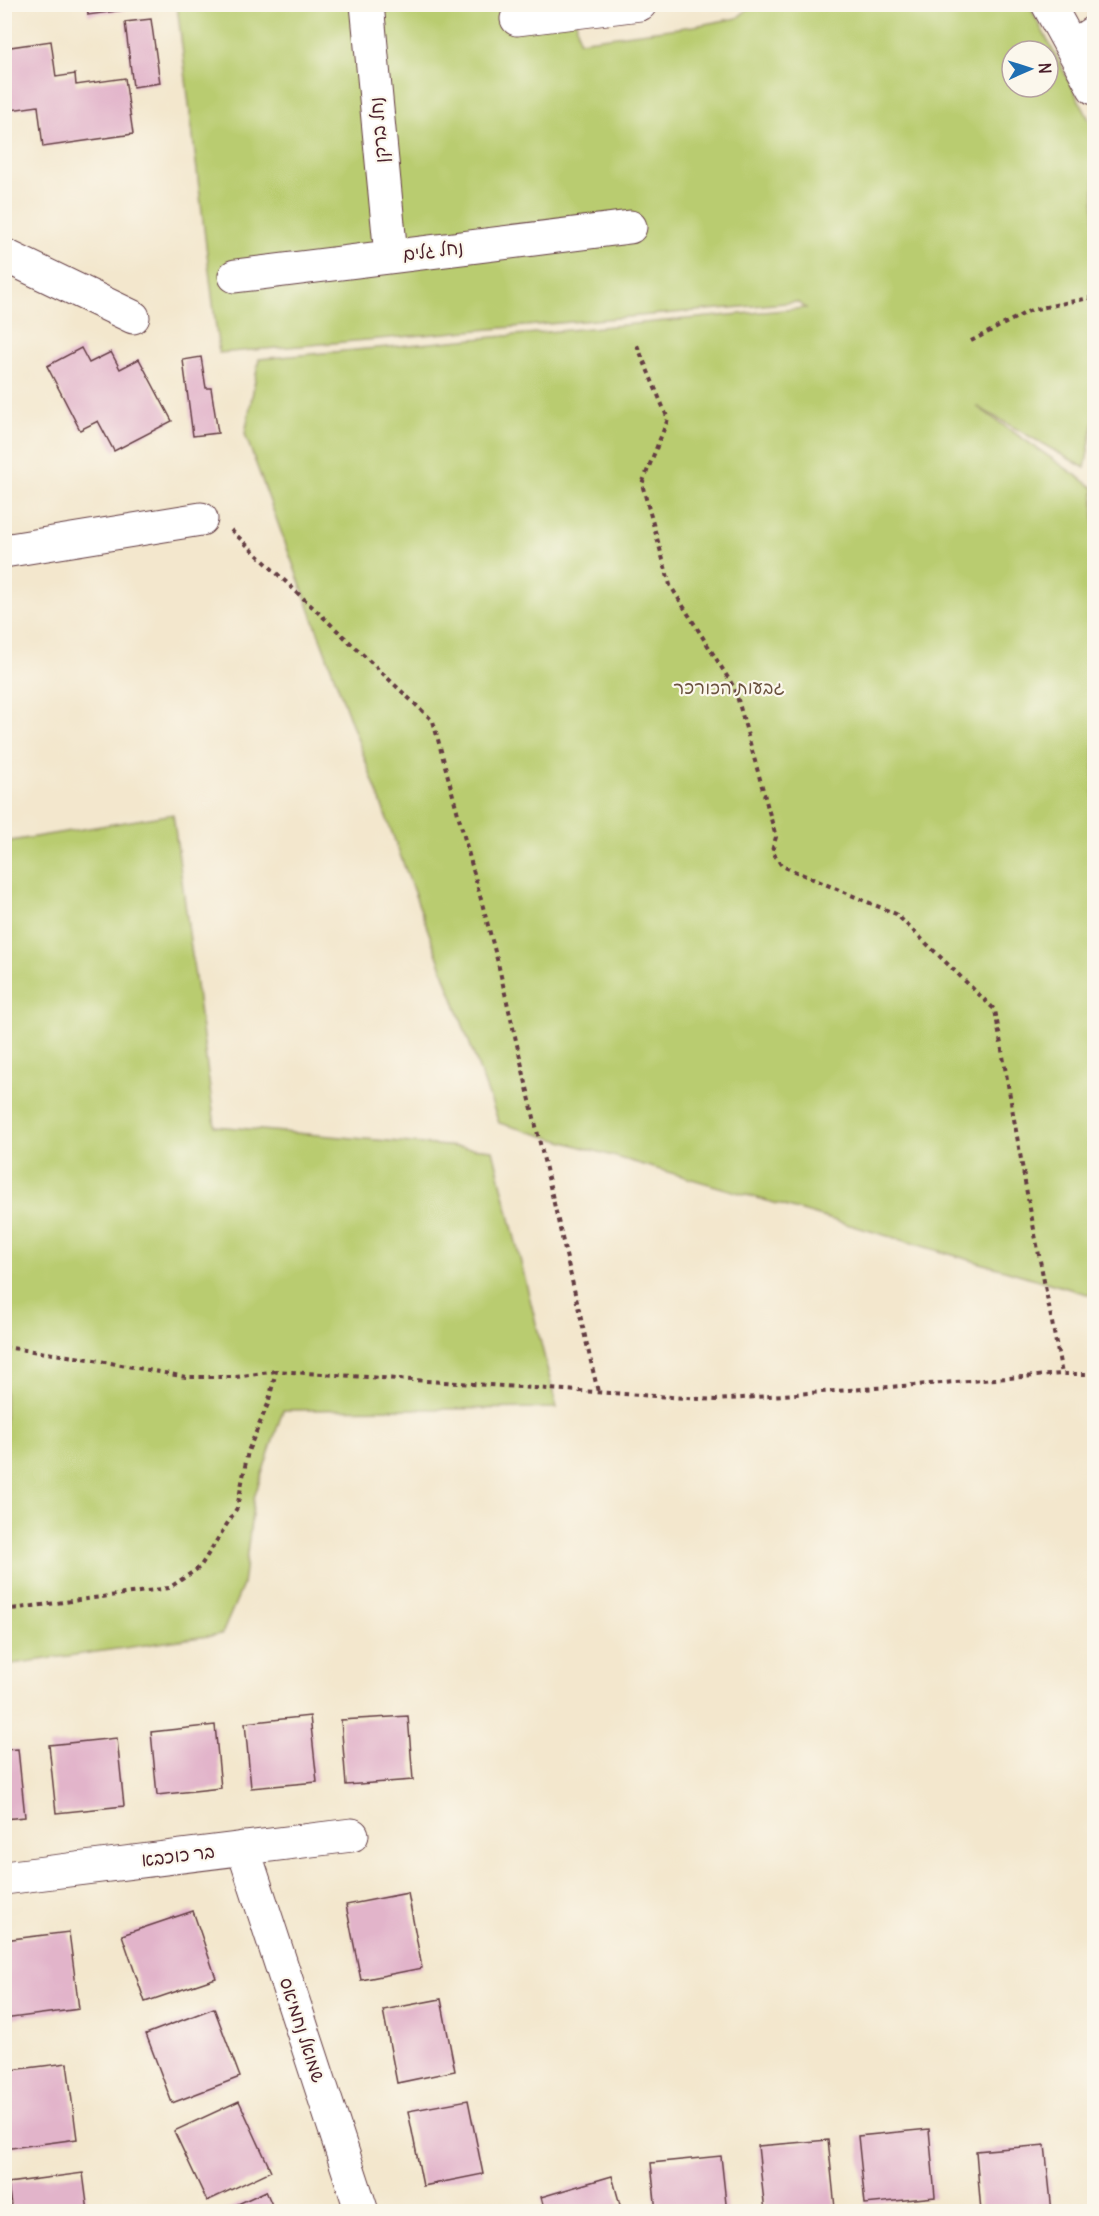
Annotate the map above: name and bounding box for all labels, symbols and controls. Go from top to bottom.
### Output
north arrow [1000,39,1060,99]
text: N [1035,62,1055,74]
street label: נחל ברקן [364,96,393,164]
street label: נחל גלים [401,235,465,266]
park label: גבעות הכורכר [673,676,785,699]
street label: בר כוכבא [140,1840,216,1871]
street label: שמואל נחמיאס [275,1974,330,2085]

